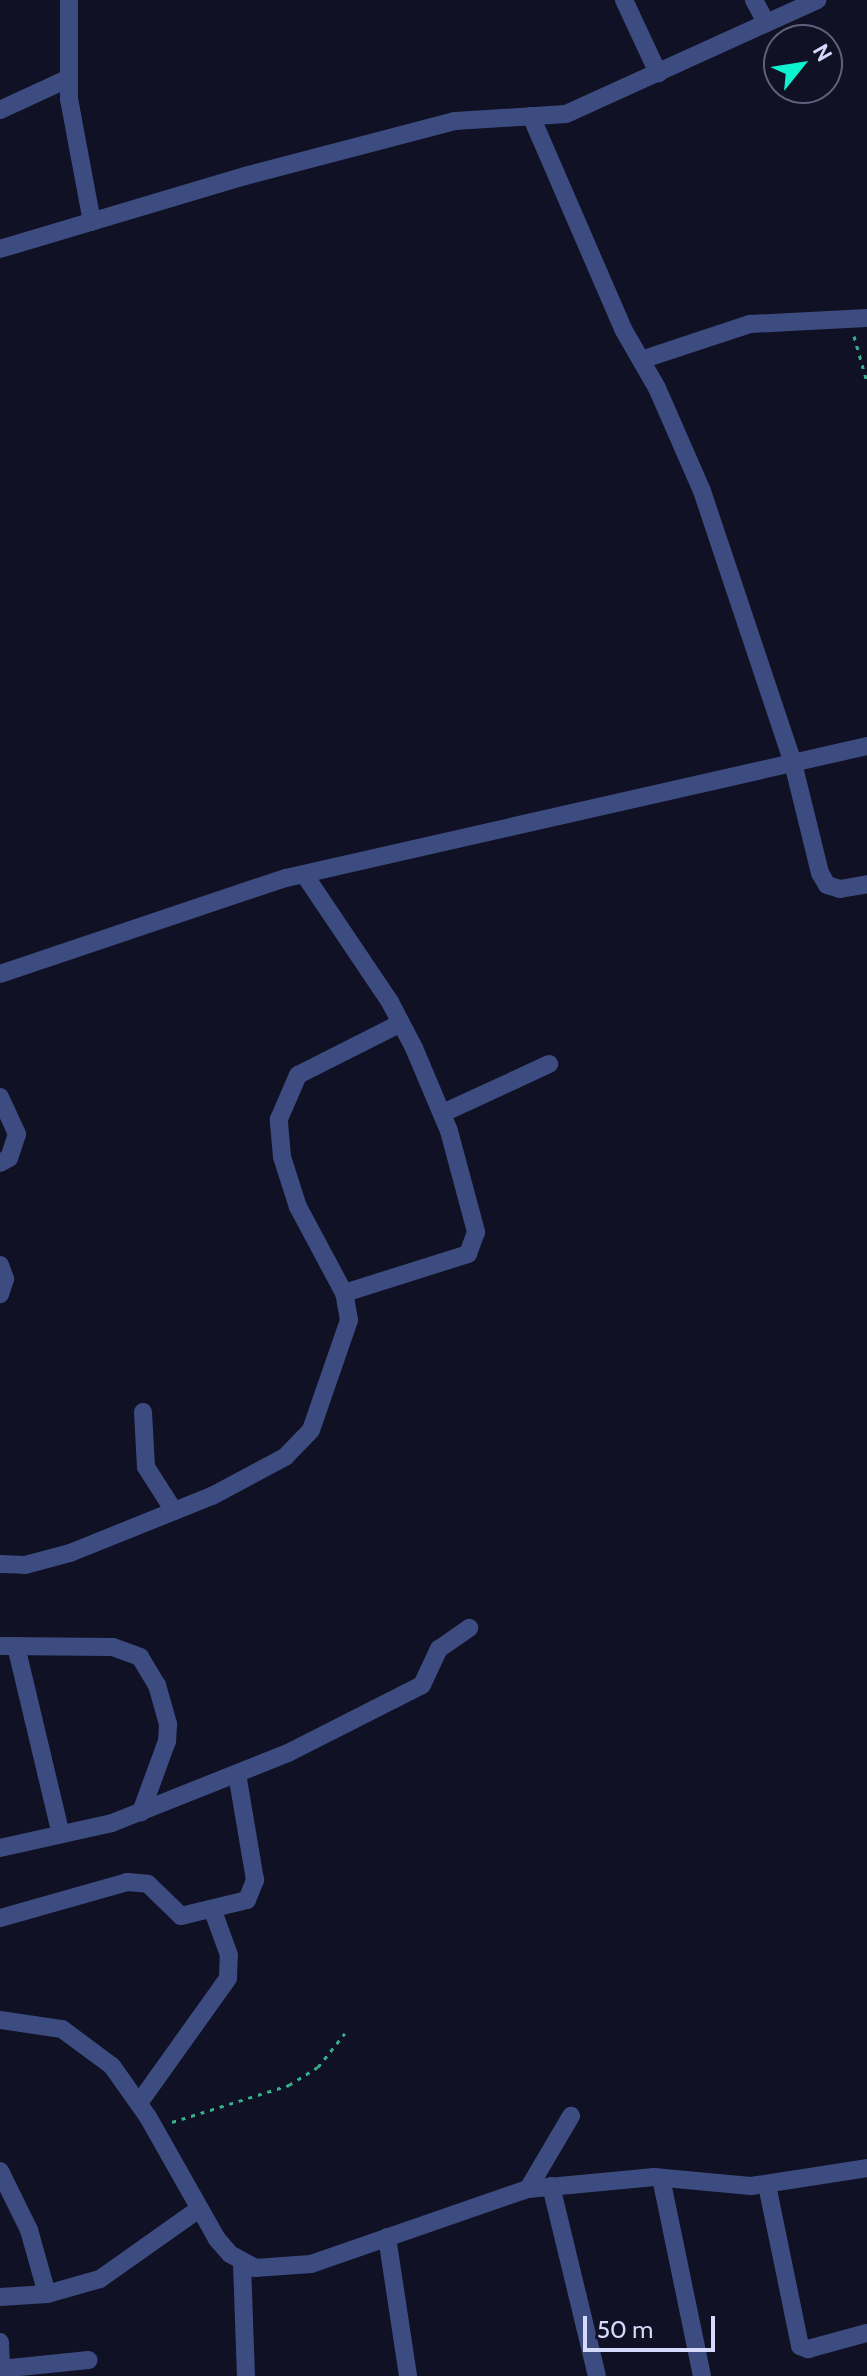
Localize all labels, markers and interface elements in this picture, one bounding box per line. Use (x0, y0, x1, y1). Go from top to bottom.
north arrow (763, 24, 843, 104)
text: N (807, 39, 838, 66)
scale bar (587, 2300, 719, 2350)
text: 50 m (597, 2315, 653, 2344)

